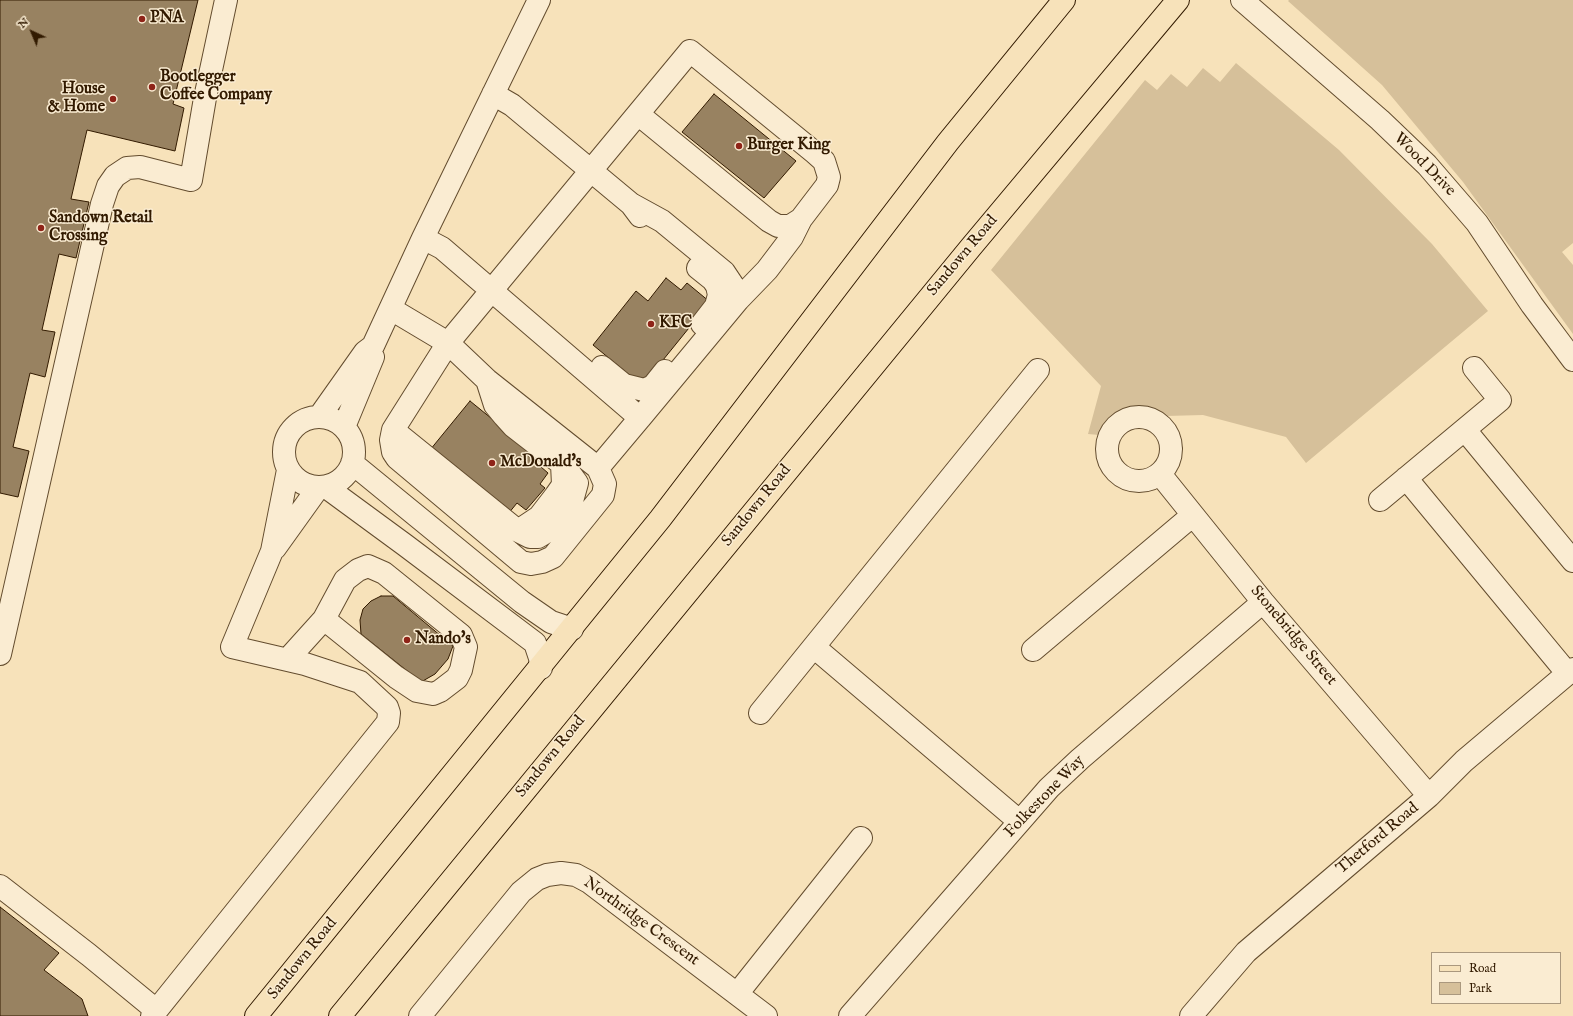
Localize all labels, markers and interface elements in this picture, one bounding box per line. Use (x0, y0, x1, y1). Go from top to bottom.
place label: PNA (150, 9, 184, 29)
north arrow (12, 12, 52, 52)
marker: PNA (137, 14, 147, 24)
text: N (15, 15, 32, 32)
place label: Bootlegger Coffee Company (160, 68, 272, 106)
place label: House & Home (48, 80, 105, 118)
marker: Bootlegger Coffee Company (147, 82, 157, 92)
marker: House & Home (108, 94, 118, 104)
street label: Wood Drive (1389, 129, 1459, 201)
place label: Burger King (747, 136, 830, 156)
marker: Burger King (734, 141, 744, 151)
place label: Sandown Retail Crossing (49, 209, 153, 247)
street label: Sandown Road (924, 212, 1002, 300)
marker: Sandown Retail Crossing (36, 223, 46, 233)
place label: KFC (659, 314, 692, 334)
marker: KFC (646, 319, 656, 329)
place label: McDonald's (500, 453, 581, 473)
marker: McDonald's (487, 458, 497, 468)
street label: Sandown Road (718, 461, 796, 551)
street label: Stonebridge Street (1246, 582, 1340, 690)
place label: Nando's (415, 630, 471, 650)
marker: Nando's (402, 635, 412, 645)
street label: Sandown Road (512, 712, 590, 802)
street label: Folkestone Way (1001, 752, 1089, 842)
street label: Thetford Road (1333, 799, 1423, 879)
street label: Northridge Crescent (579, 874, 703, 970)
street label: Sandown Road (264, 914, 342, 1004)
legend (1431, 952, 1561, 1004)
text: Road (1469, 961, 1496, 976)
text: Park (1469, 981, 1492, 996)

